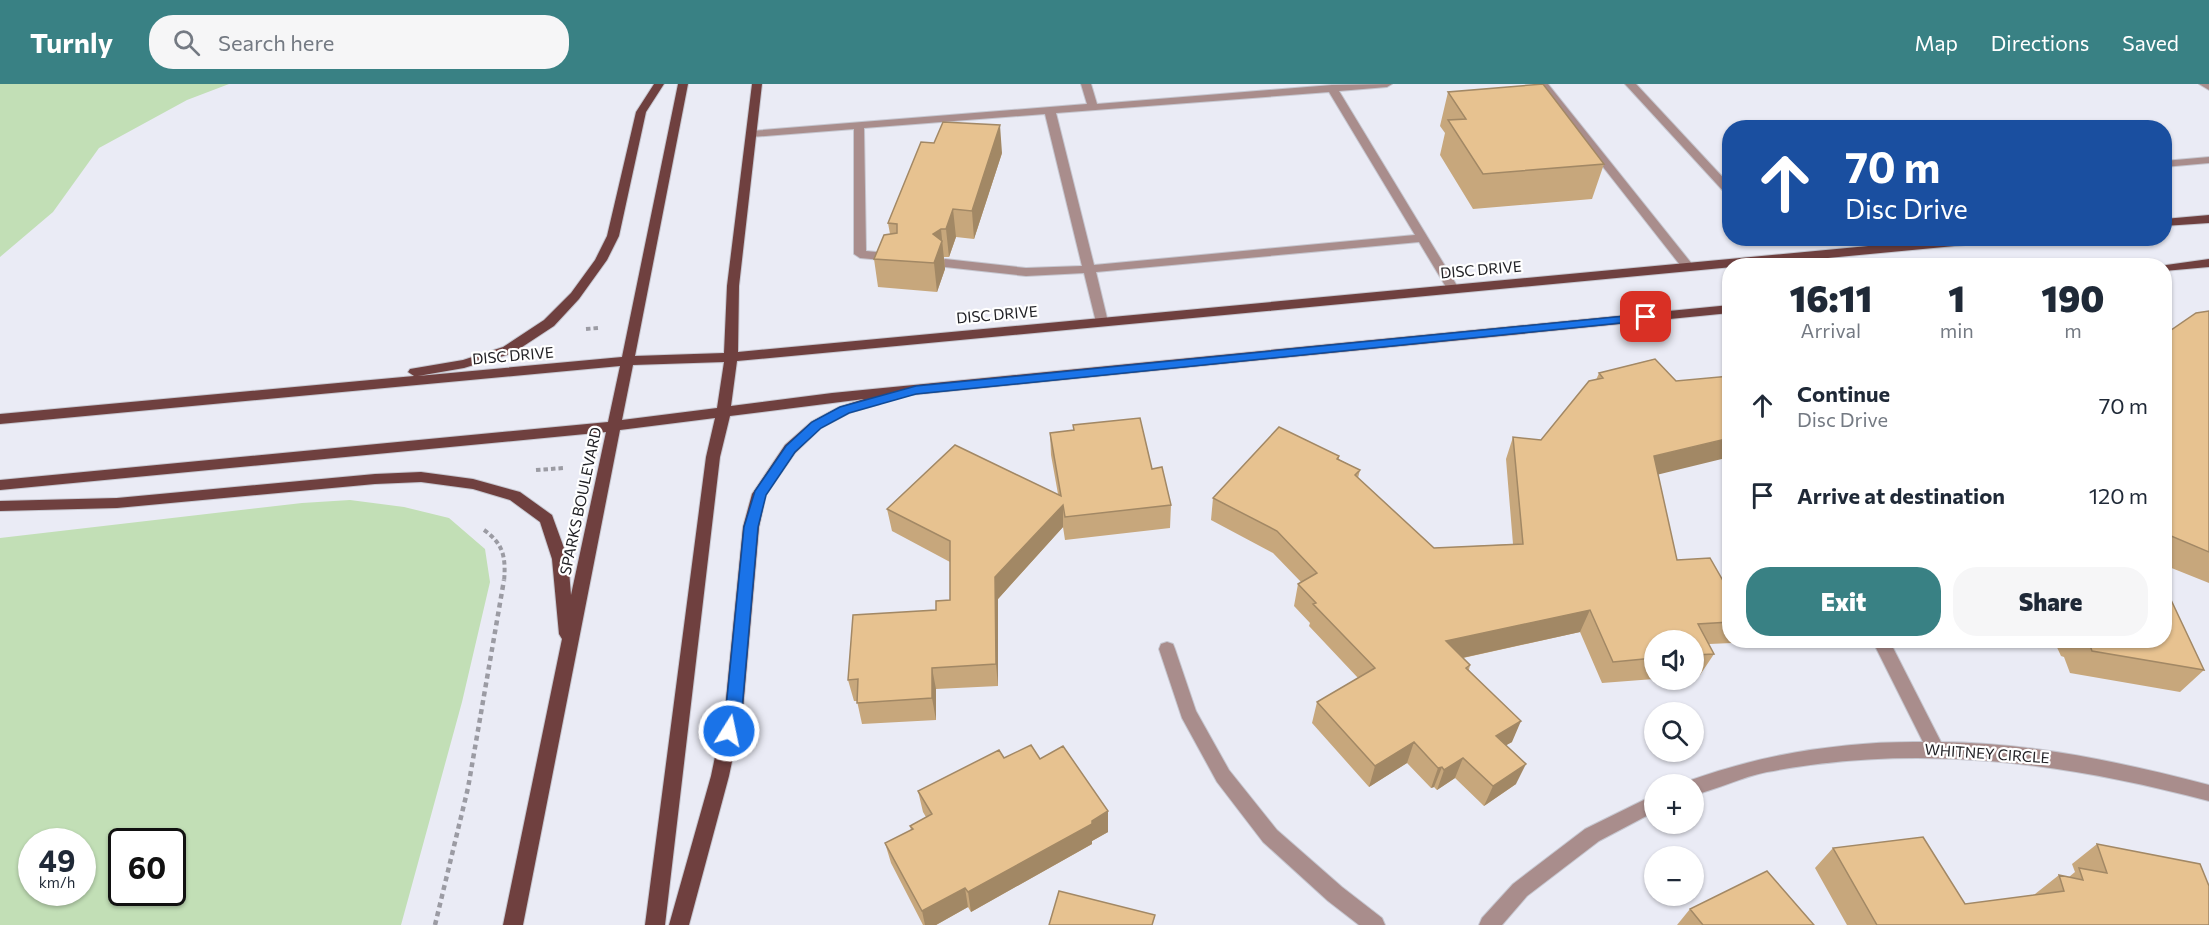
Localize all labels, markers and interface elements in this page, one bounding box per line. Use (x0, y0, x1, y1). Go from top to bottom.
search box (149, 15, 569, 69)
text: Turnly (30, 25, 113, 59)
icon: search (170, 26, 203, 59)
text: Search here (218, 29, 334, 56)
text: Map (1915, 30, 1958, 55)
text: Directions (1991, 30, 2089, 55)
text: Saved (2122, 30, 2179, 55)
text: 70 m (1845, 140, 1940, 192)
icon: ahead (1746, 144, 1824, 222)
text: Disc Drive (1845, 192, 1968, 225)
street label: DISC DRIVE (1439, 256, 1522, 282)
text: 16:11 (1789, 275, 1872, 319)
text: 1 (1948, 275, 1965, 319)
text: 190 (2041, 275, 2105, 319)
pin (1620, 291, 1671, 342)
icon: arrive (1629, 300, 1662, 333)
street label: DISC DRIVE (955, 301, 1038, 327)
text: Arrival (1801, 318, 1861, 342)
text: min (1940, 318, 1974, 342)
text: m (2064, 318, 2082, 342)
street label: DISC DRIVE (471, 342, 554, 368)
text: Continue (1797, 380, 1890, 407)
icon: ahead (1746, 389, 1779, 422)
text: 70 m (2099, 392, 2148, 419)
text: Disc Drive (1797, 407, 1888, 431)
street label: SPARKS BOULEVARD (556, 425, 604, 576)
icon: arrive (1746, 479, 1779, 512)
text: Arrive at destination (1797, 482, 2005, 509)
text: 120 m (2089, 482, 2148, 509)
button: Exit (1746, 567, 1941, 636)
button: Share (1953, 567, 2148, 636)
map controls (1644, 630, 1704, 906)
button: sound (1644, 630, 1704, 690)
position arrow (697, 699, 761, 763)
button: search (1644, 702, 1704, 762)
street label: WHITNEY CIRCLE (1924, 740, 2050, 766)
button: + (1644, 774, 1704, 834)
speed limit sign: 60 (108, 828, 186, 906)
text: 49 (39, 841, 75, 878)
button: − (1644, 846, 1704, 906)
text: km/h (39, 873, 75, 891)

